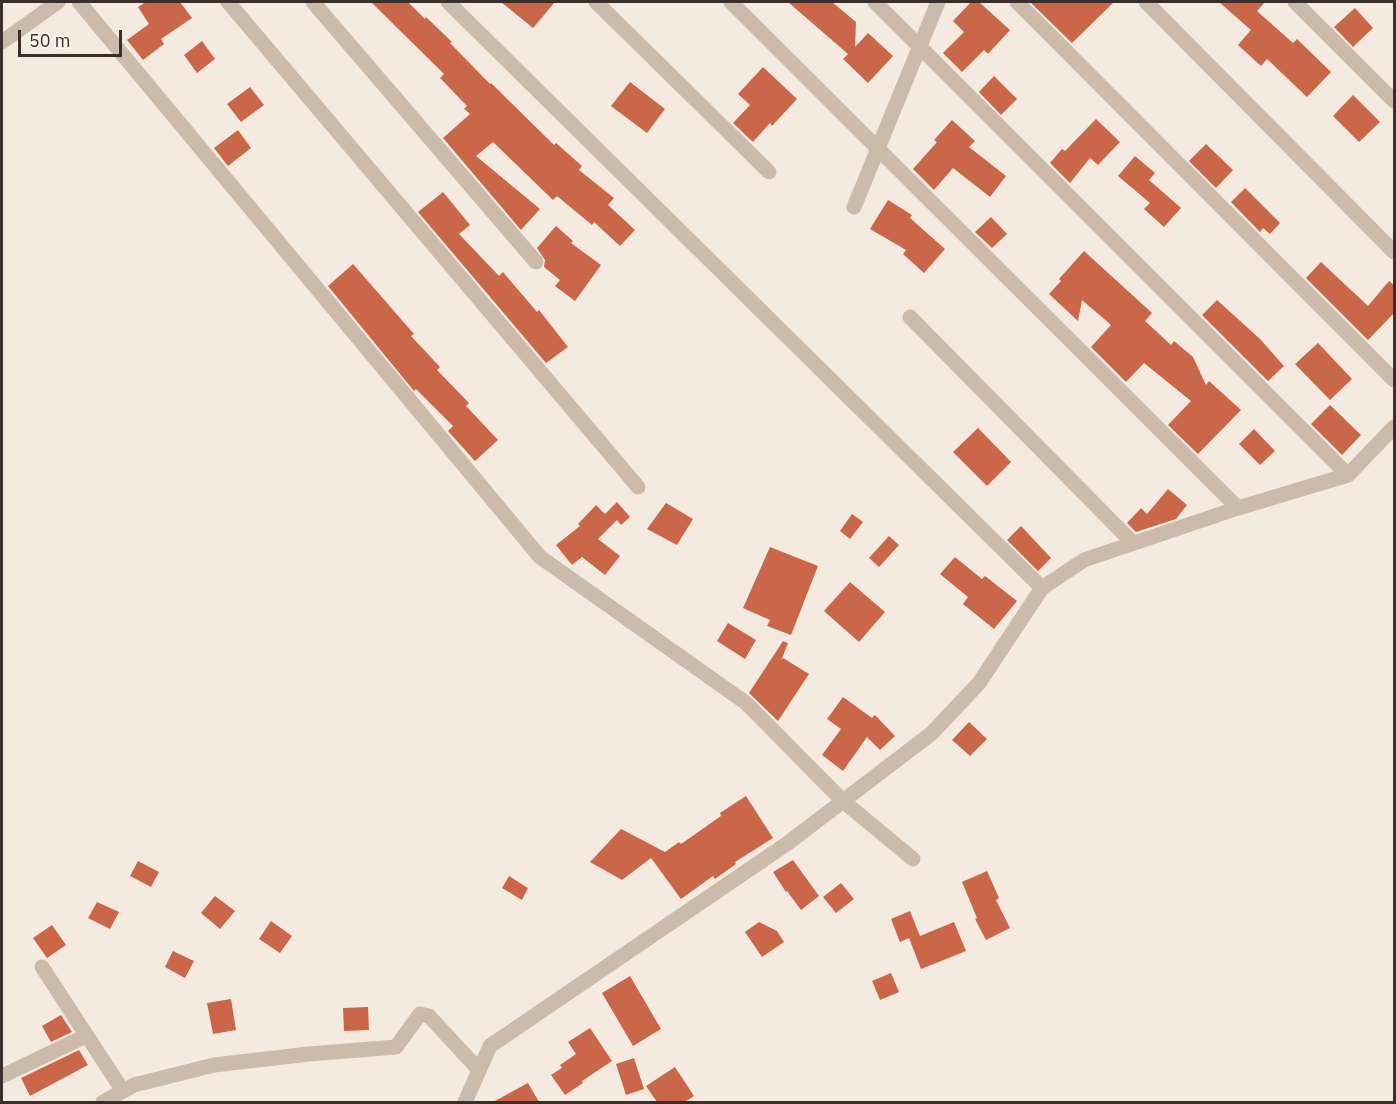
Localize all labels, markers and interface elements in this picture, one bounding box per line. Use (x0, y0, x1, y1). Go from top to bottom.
scale bar (21, 18, 124, 56)
text: 50 m (29, 29, 71, 52)

